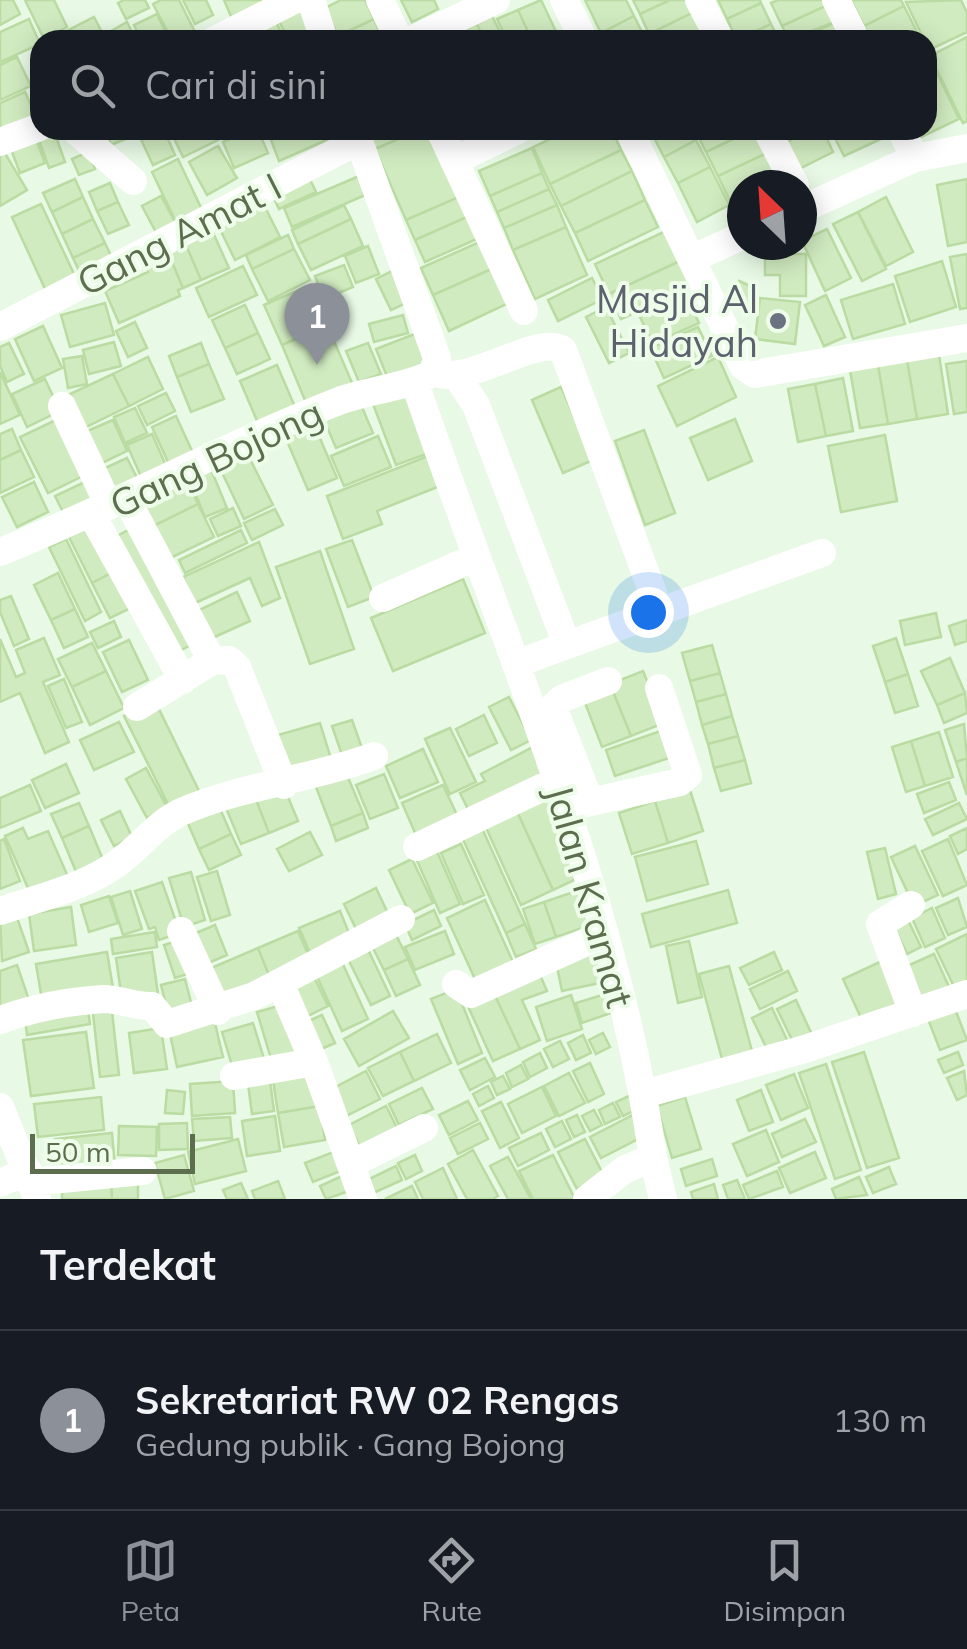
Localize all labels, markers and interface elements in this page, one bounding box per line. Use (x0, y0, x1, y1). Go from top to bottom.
search box (30, 30, 937, 140)
icon: search (65, 58, 120, 113)
text: Cari di sini (145, 61, 327, 109)
street label: Gang Amat I (69, 162, 289, 306)
north arrow (727, 170, 817, 260)
place label: Masjid Al Hidayah (596, 275, 758, 367)
pin: 1 (284, 282, 350, 365)
marker: Masjid Al Hidayah (767, 310, 789, 332)
street label: Gang Bojong (102, 388, 330, 528)
your location (623, 587, 674, 638)
street label: Jalan Kramat (535, 779, 645, 1013)
scale bar (30, 1129, 195, 1174)
text: 50 m (45, 1134, 111, 1169)
text: Terdekat (40, 1238, 216, 1291)
text: Sekretariat RW 02 Rengas (135, 1376, 619, 1424)
text: 1 (63, 1400, 82, 1440)
text: 130 m (833, 1400, 927, 1440)
text: Gedung publik · Gang Bojong (135, 1424, 566, 1464)
tab: Peta (121, 1533, 180, 1628)
tab: Rute (422, 1533, 482, 1628)
tab: Disimpan (724, 1533, 846, 1628)

